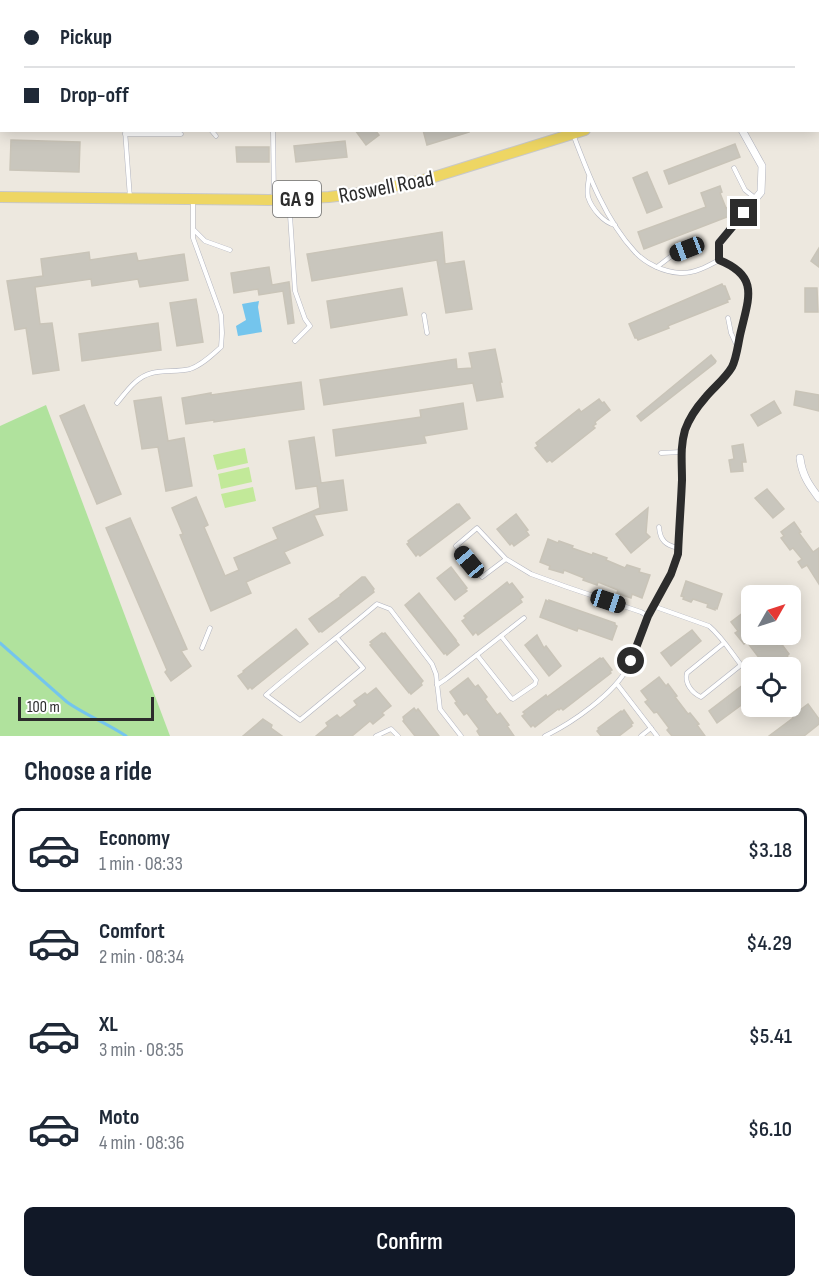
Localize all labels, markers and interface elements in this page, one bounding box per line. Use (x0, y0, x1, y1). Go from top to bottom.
text: Pickup (60, 24, 112, 51)
text: Drop-off (60, 82, 129, 109)
street label: Roswell Road (336, 165, 436, 210)
road number: GA 9 (273, 181, 321, 217)
route end (730, 199, 757, 226)
car (667, 234, 707, 264)
car (451, 542, 487, 582)
north arrow (741, 585, 801, 645)
map controls (741, 585, 801, 717)
car (588, 587, 628, 615)
route start (617, 647, 644, 674)
button: locate (741, 657, 801, 717)
scale bar (18, 694, 154, 722)
text: 100 m (27, 698, 60, 717)
text: Choose a ride (24, 756, 152, 788)
icon: car (27, 823, 81, 877)
text: Economy (99, 825, 170, 852)
text: $3.18 (748, 837, 792, 864)
text: 1 min · 08:33 (99, 852, 183, 876)
icon: car (27, 916, 81, 970)
text: Comfort (99, 918, 165, 945)
text: $4.29 (746, 930, 792, 957)
text: 2 min · 08:34 (99, 945, 184, 969)
icon: car (27, 1009, 81, 1063)
text: XL (99, 1011, 118, 1038)
text: $5.41 (749, 1023, 792, 1050)
text: 3 min · 08:35 (99, 1038, 184, 1062)
icon: car (27, 1102, 81, 1156)
text: Moto (99, 1104, 139, 1131)
text: $6.10 (748, 1116, 792, 1143)
text: 4 min · 08:36 (99, 1131, 185, 1155)
button: Confirm (24, 1207, 795, 1276)

